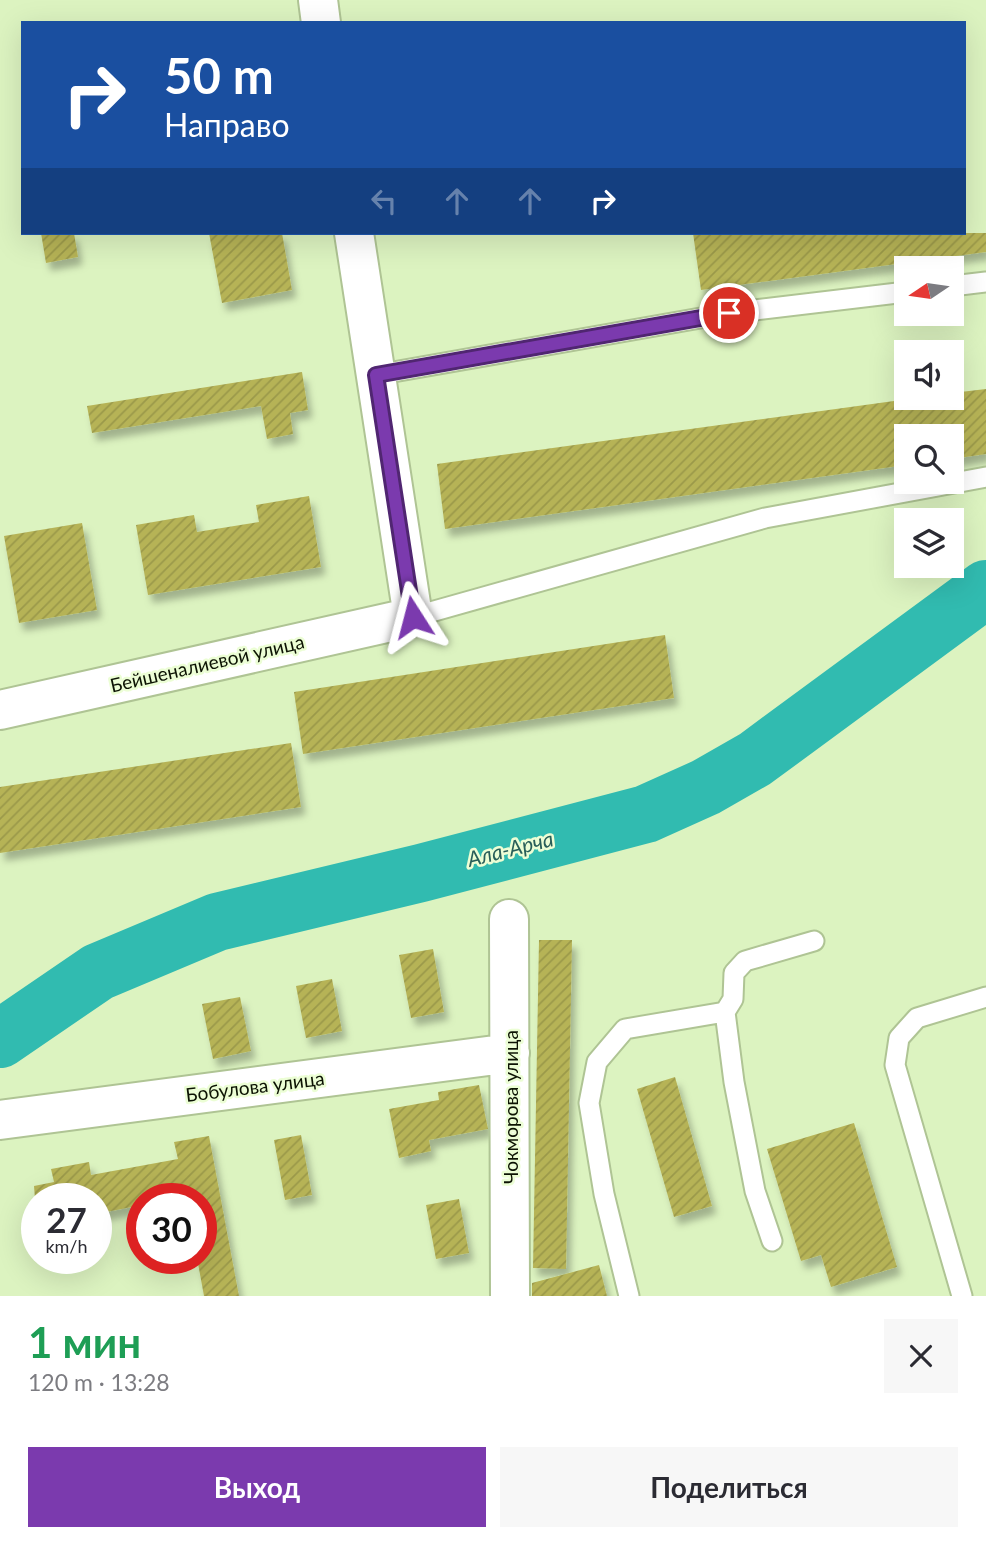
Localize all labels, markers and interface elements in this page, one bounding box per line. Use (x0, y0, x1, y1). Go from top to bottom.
text: 50 m (164, 46, 274, 104)
icon: right (49, 49, 140, 140)
text: Направо (164, 105, 290, 144)
icon: left (365, 182, 403, 220)
icon: ahead (438, 182, 476, 220)
icon: ahead (511, 182, 549, 220)
icon: right (584, 182, 622, 220)
north arrow (894, 256, 964, 326)
map controls (894, 256, 964, 578)
pin (699, 283, 759, 343)
icon: arrive (710, 294, 748, 332)
button: sound (894, 340, 964, 410)
button: search (894, 424, 964, 494)
button: layers (894, 508, 964, 578)
position arrow (376, 580, 450, 654)
street label: Бейшеналиевой улица (108, 629, 306, 697)
water label: Ала-Арча (463, 825, 556, 871)
street label: Чокморова улица (499, 1030, 522, 1184)
street label: Бобулова улица (184, 1066, 326, 1106)
speed limit sign: 30 (126, 1183, 217, 1274)
text: 27 (46, 1198, 87, 1240)
text: km/h (45, 1235, 88, 1257)
text: 1 мин (28, 1317, 141, 1367)
button: close (884, 1319, 958, 1393)
text: 120 m · 13:28 (28, 1368, 170, 1396)
button: Выход (28, 1447, 486, 1527)
button: Поделиться (500, 1447, 958, 1527)

